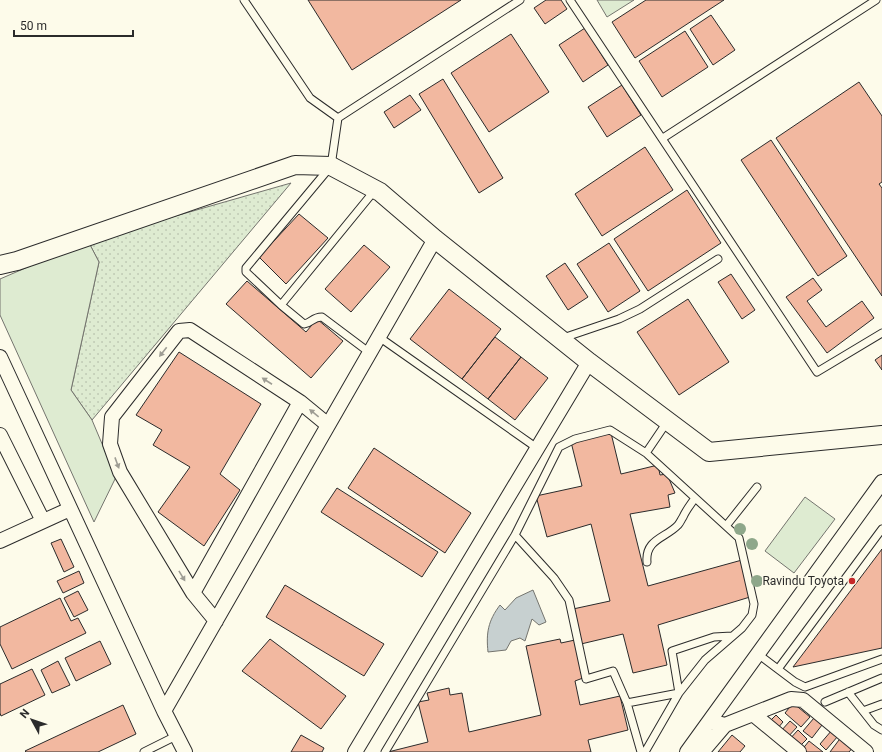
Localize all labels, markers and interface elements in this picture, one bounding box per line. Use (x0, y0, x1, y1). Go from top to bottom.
scale bar (14, 12, 133, 38)
text: 50 m (20, 19, 47, 33)
one-way arrow (159, 347, 167, 358)
one-way arrow (262, 377, 273, 384)
one-way arrow (309, 409, 320, 418)
one-way arrow (115, 458, 121, 470)
one-way arrow (179, 570, 186, 582)
place label: Ravindu Toyota (762, 574, 844, 588)
marker: Ravindu Toyota (847, 576, 857, 586)
north arrow (12, 700, 52, 740)
text: N (17, 707, 32, 721)

